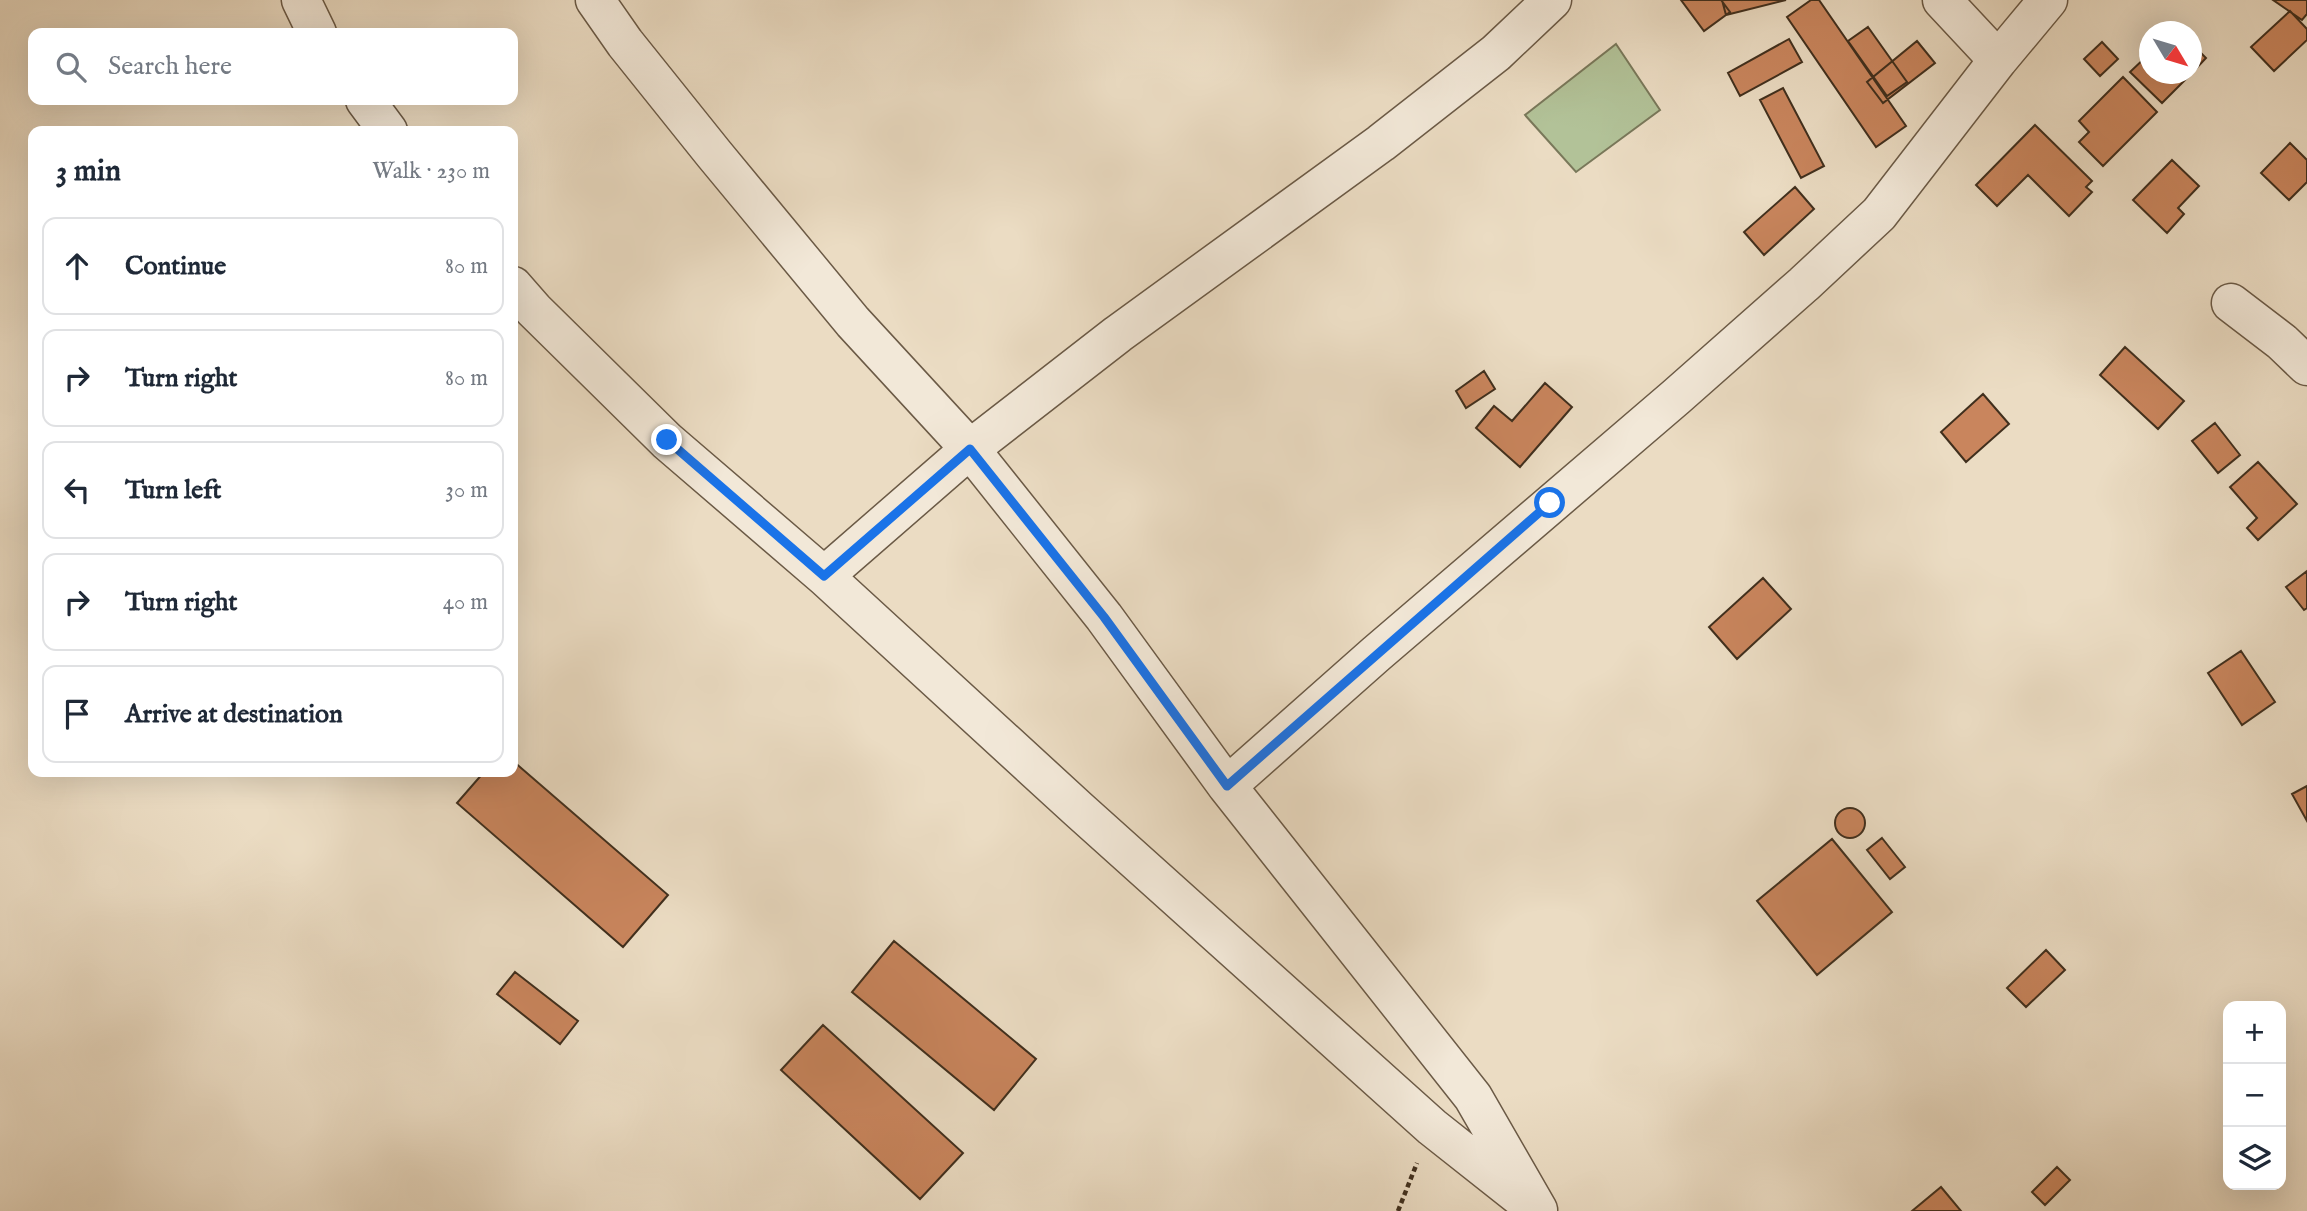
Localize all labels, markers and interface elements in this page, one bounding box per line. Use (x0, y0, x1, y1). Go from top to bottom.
north arrow (2139, 21, 2202, 84)
search box (28, 28, 518, 105)
icon: search (52, 48, 90, 86)
text: Search here (108, 50, 232, 83)
text: 3 min (56, 153, 121, 191)
text: Walk · 230 m (372, 157, 490, 186)
icon: ahead (58, 247, 96, 285)
text: Continue (125, 250, 226, 283)
text: 80 m (445, 252, 488, 281)
icon: right (58, 359, 96, 397)
text: Turn right (125, 362, 238, 395)
text: 80 m (445, 364, 488, 393)
route end (651, 424, 682, 455)
icon: left (58, 471, 96, 509)
text: Turn left (125, 474, 222, 507)
text: 30 m (445, 476, 488, 505)
route start (1534, 487, 1565, 518)
icon: right (58, 583, 96, 621)
text: Turn right (125, 586, 238, 619)
text: 40 m (443, 588, 488, 617)
icon: arrive (58, 695, 96, 733)
text: Arrive at destination (125, 698, 343, 731)
map controls (2223, 1001, 2286, 1190)
button: + (2223, 1001, 2286, 1064)
button: − (2223, 1064, 2286, 1127)
button: layers (2223, 1127, 2286, 1190)

